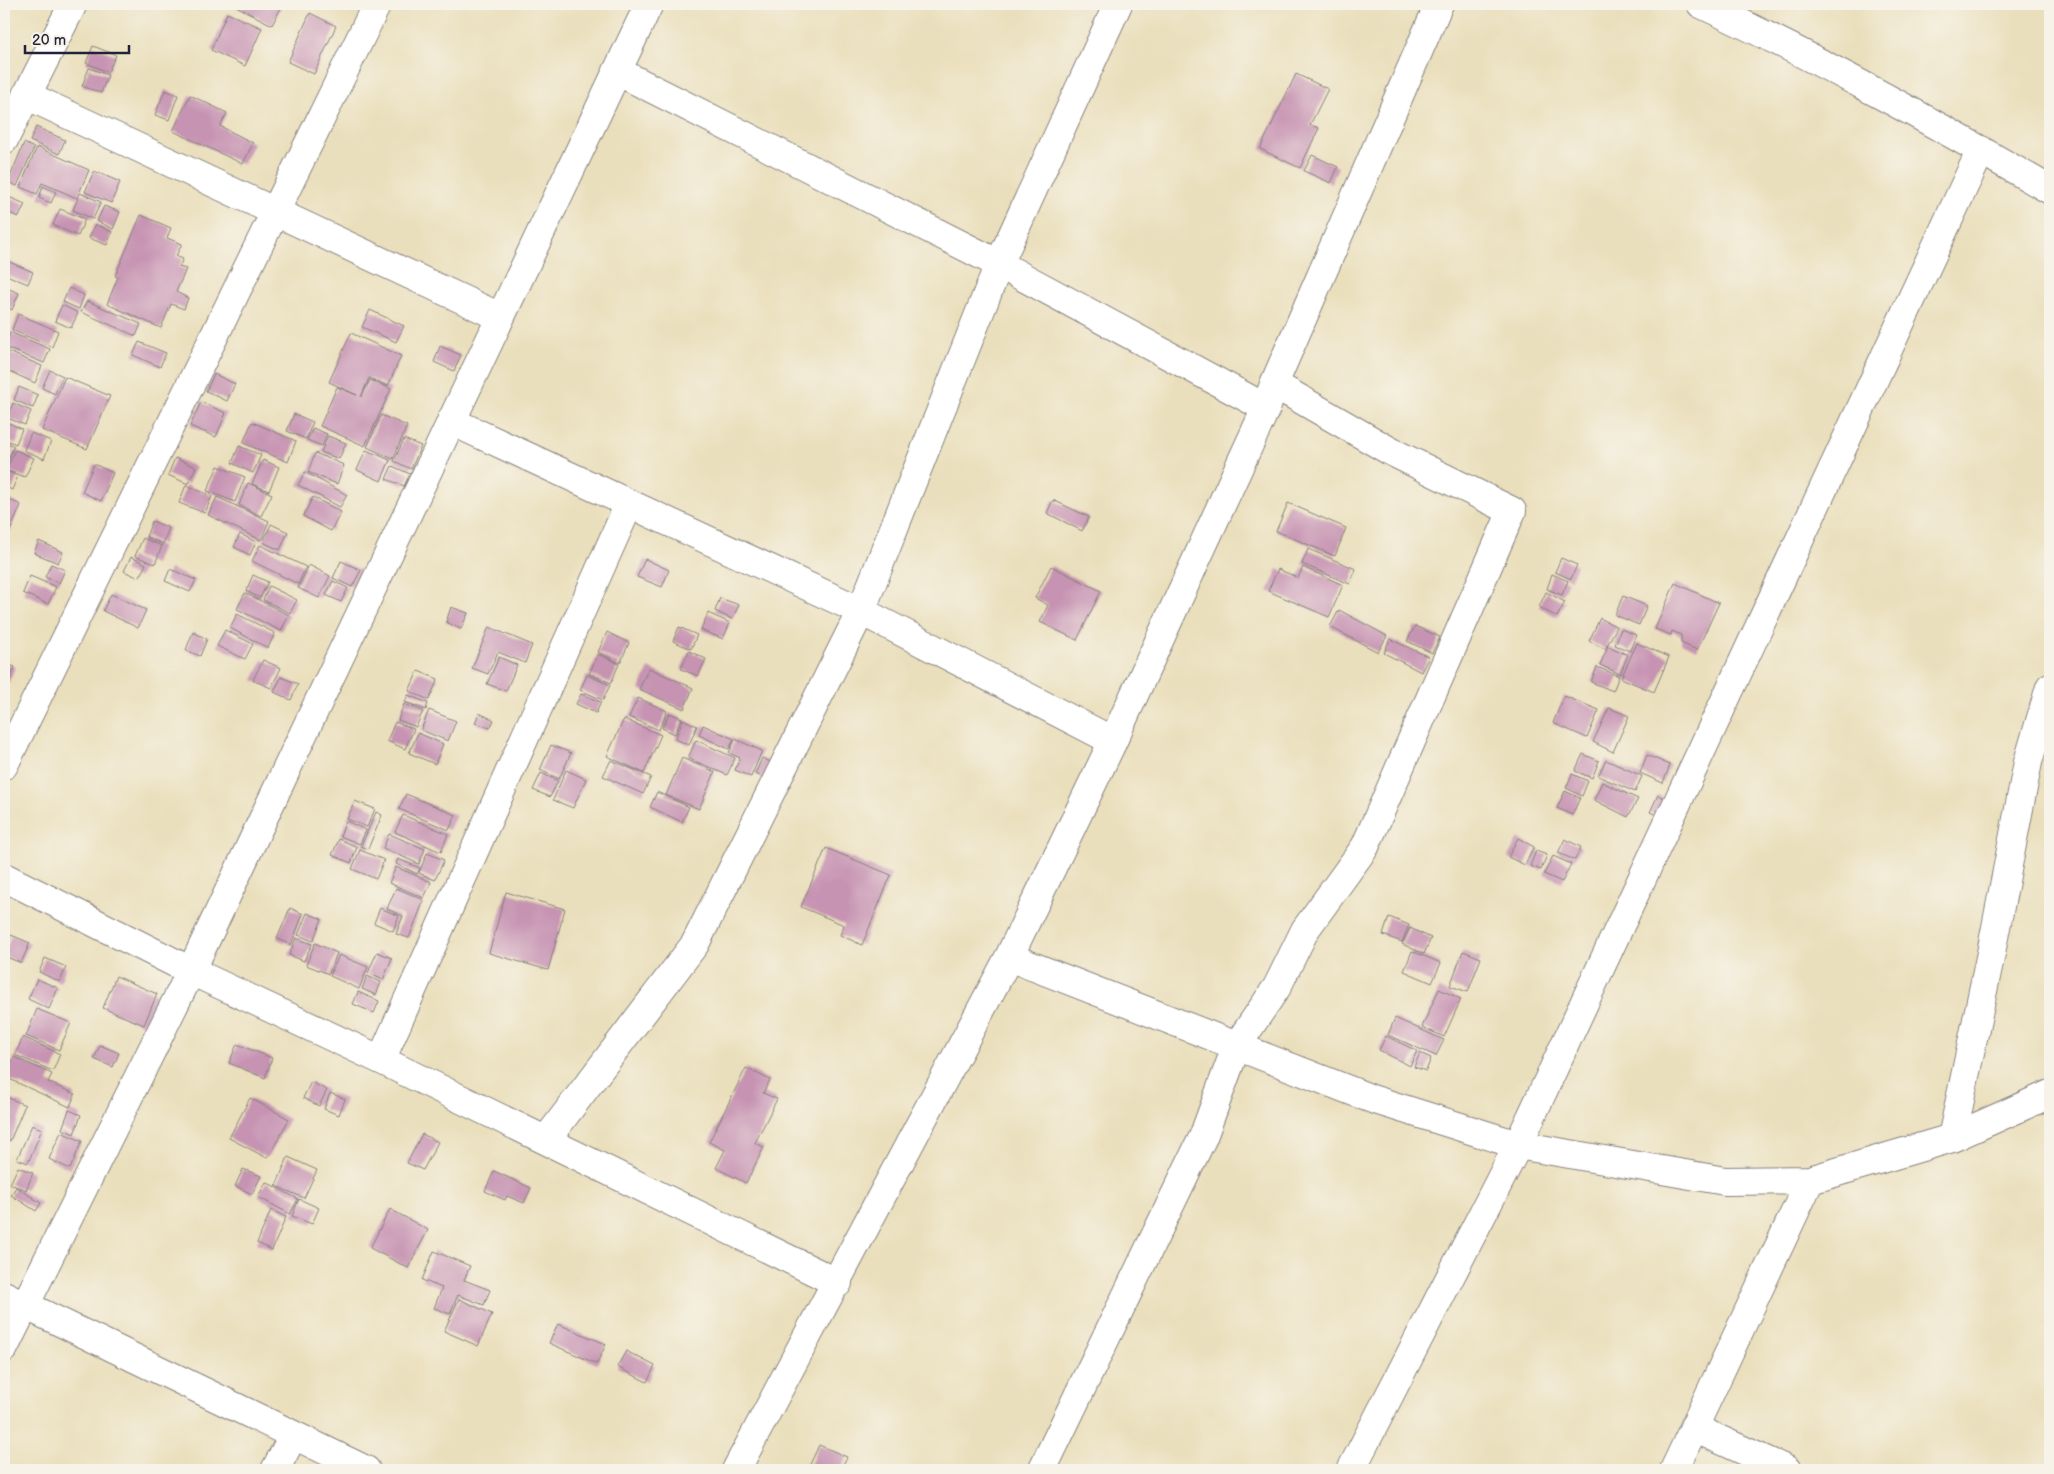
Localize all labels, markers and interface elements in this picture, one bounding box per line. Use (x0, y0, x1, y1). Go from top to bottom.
scale bar (25, 22, 129, 54)
text: 20 m (32, 31, 66, 50)

